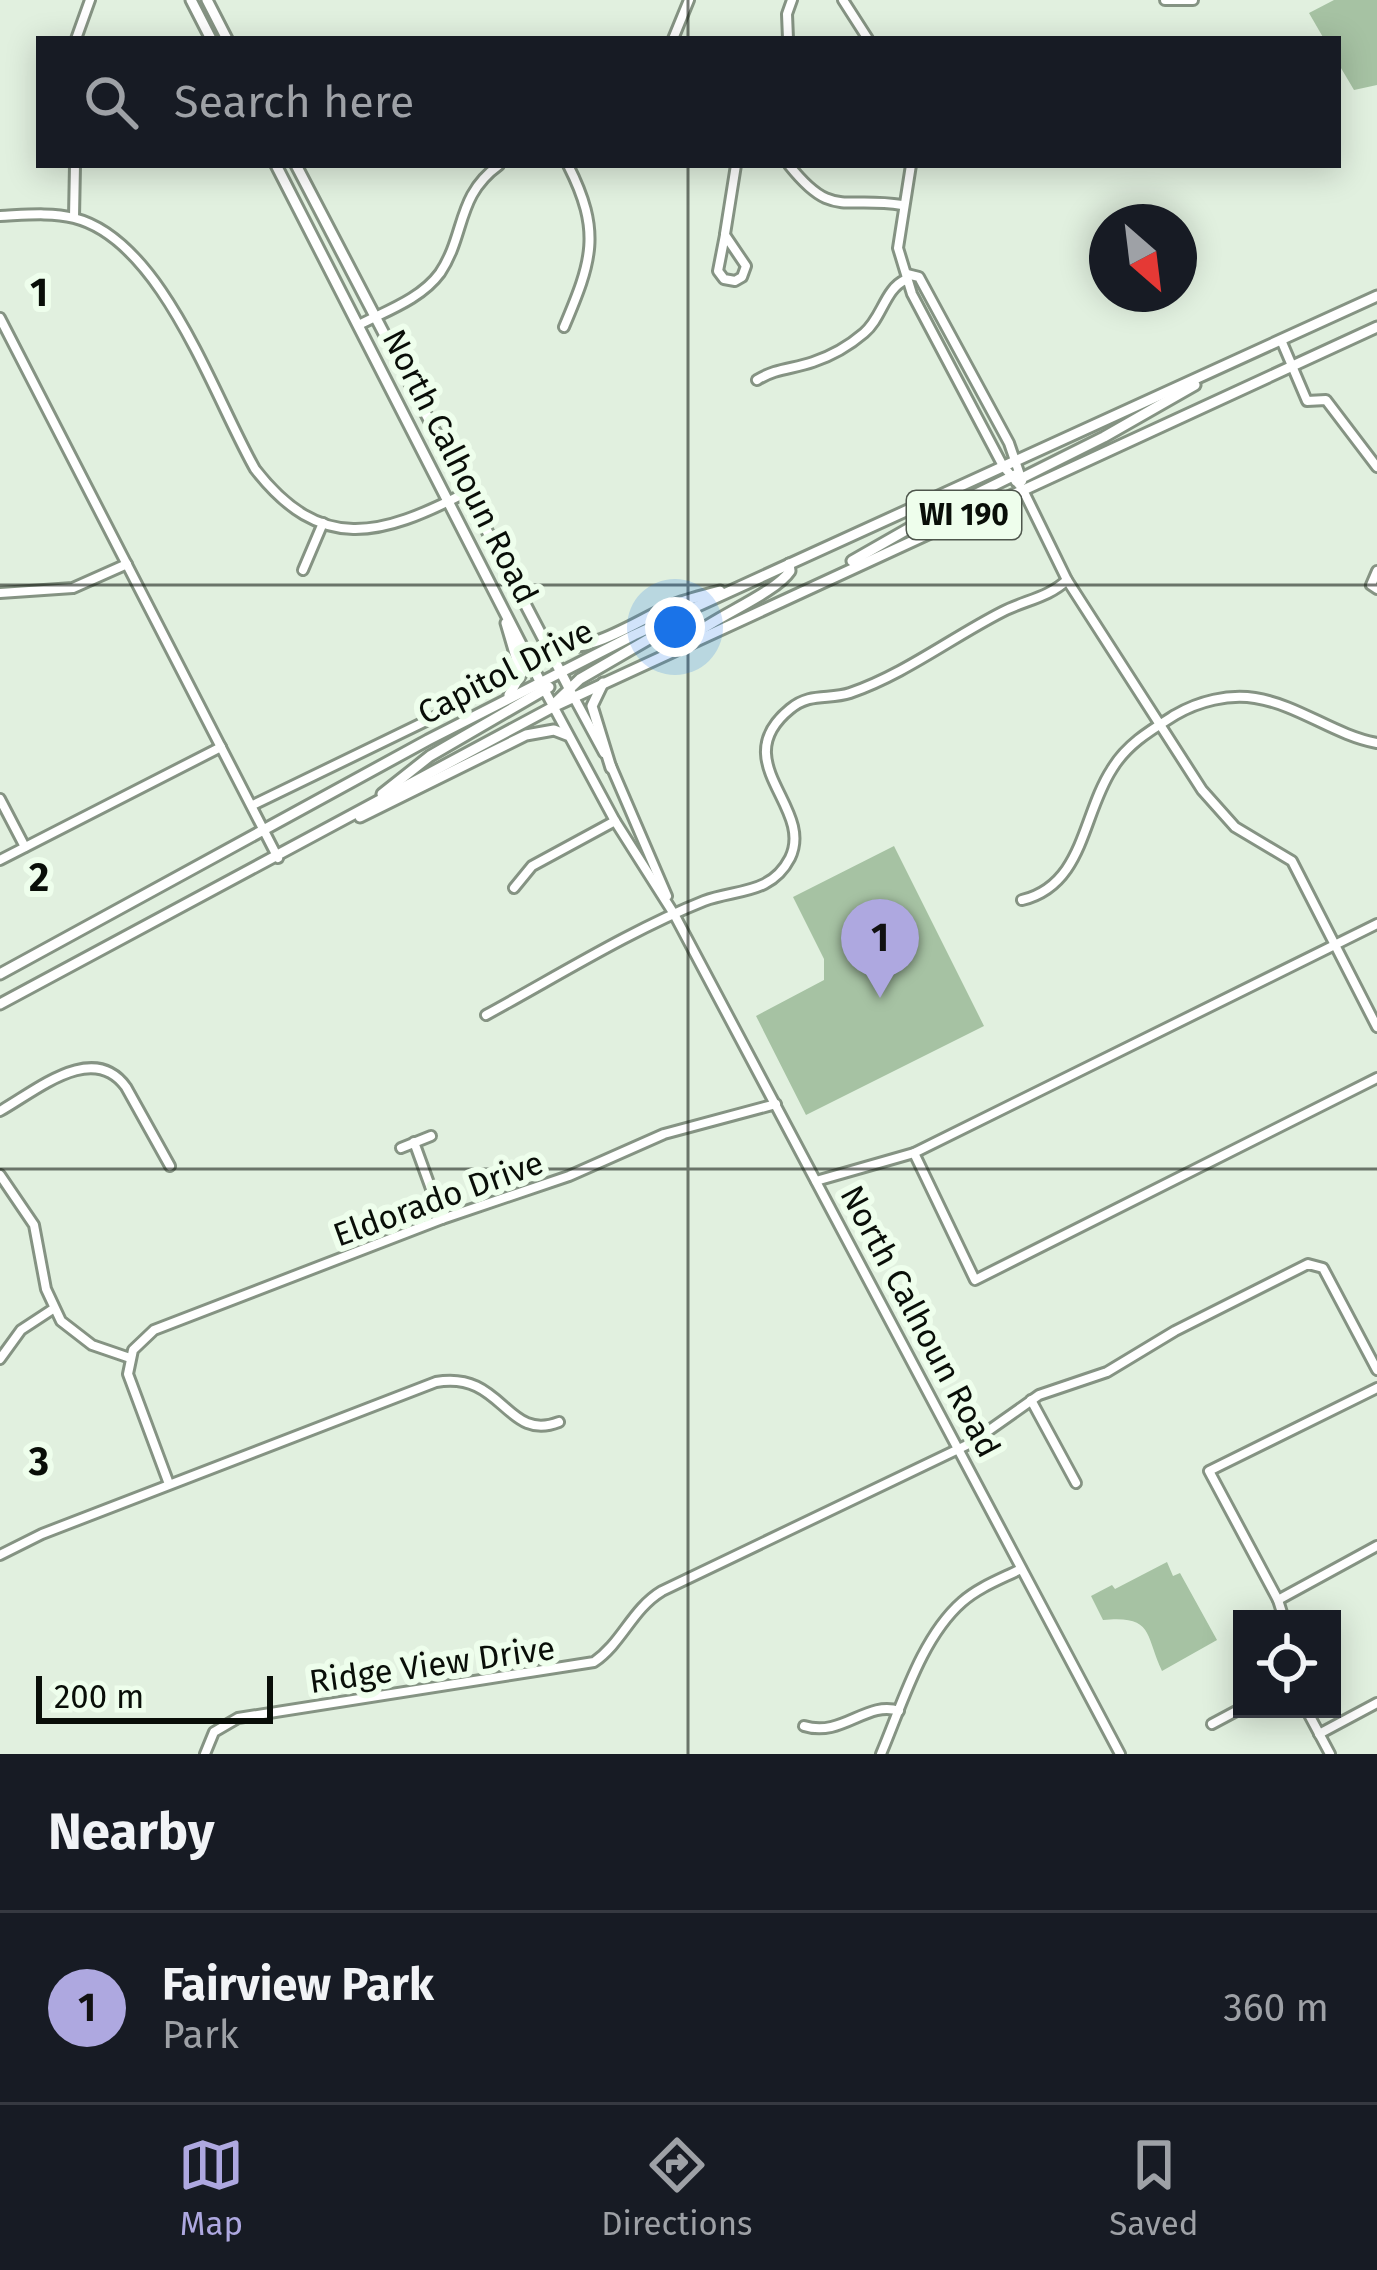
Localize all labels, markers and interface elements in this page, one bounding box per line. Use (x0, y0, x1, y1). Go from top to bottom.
search box (36, 36, 1341, 168)
icon: search (78, 69, 144, 135)
text: Search here (174, 75, 414, 129)
north arrow (1089, 204, 1197, 312)
text: 1 (30, 270, 48, 316)
street label: North Calhoun Road (374, 323, 546, 610)
road number: WI 190 (907, 491, 1021, 539)
your location (645, 597, 705, 657)
street label: Capitol Drive (411, 611, 600, 733)
text: 2 (29, 855, 49, 901)
pin: 1 (841, 899, 919, 998)
street label: Eldorado Drive (328, 1142, 549, 1255)
street label: North Calhoun Road (832, 1179, 1009, 1464)
text: 3 (28, 1439, 49, 1485)
map controls (1233, 1610, 1341, 1718)
button: locate (1233, 1610, 1341, 1718)
street label: Ridge View Drive (307, 1628, 558, 1702)
scale bar (36, 1670, 273, 1723)
text: 200 m (54, 1677, 144, 1717)
text: Nearby (48, 1801, 214, 1863)
text: Fairview Park (162, 1958, 434, 2012)
text: 1 (78, 1985, 96, 2031)
text: 360 m (1223, 1985, 1329, 2031)
text: Park (162, 2012, 239, 2058)
tab: Map (178, 2132, 244, 2244)
tab: Directions (601, 2132, 753, 2244)
tab: Saved (1109, 2132, 1199, 2244)

